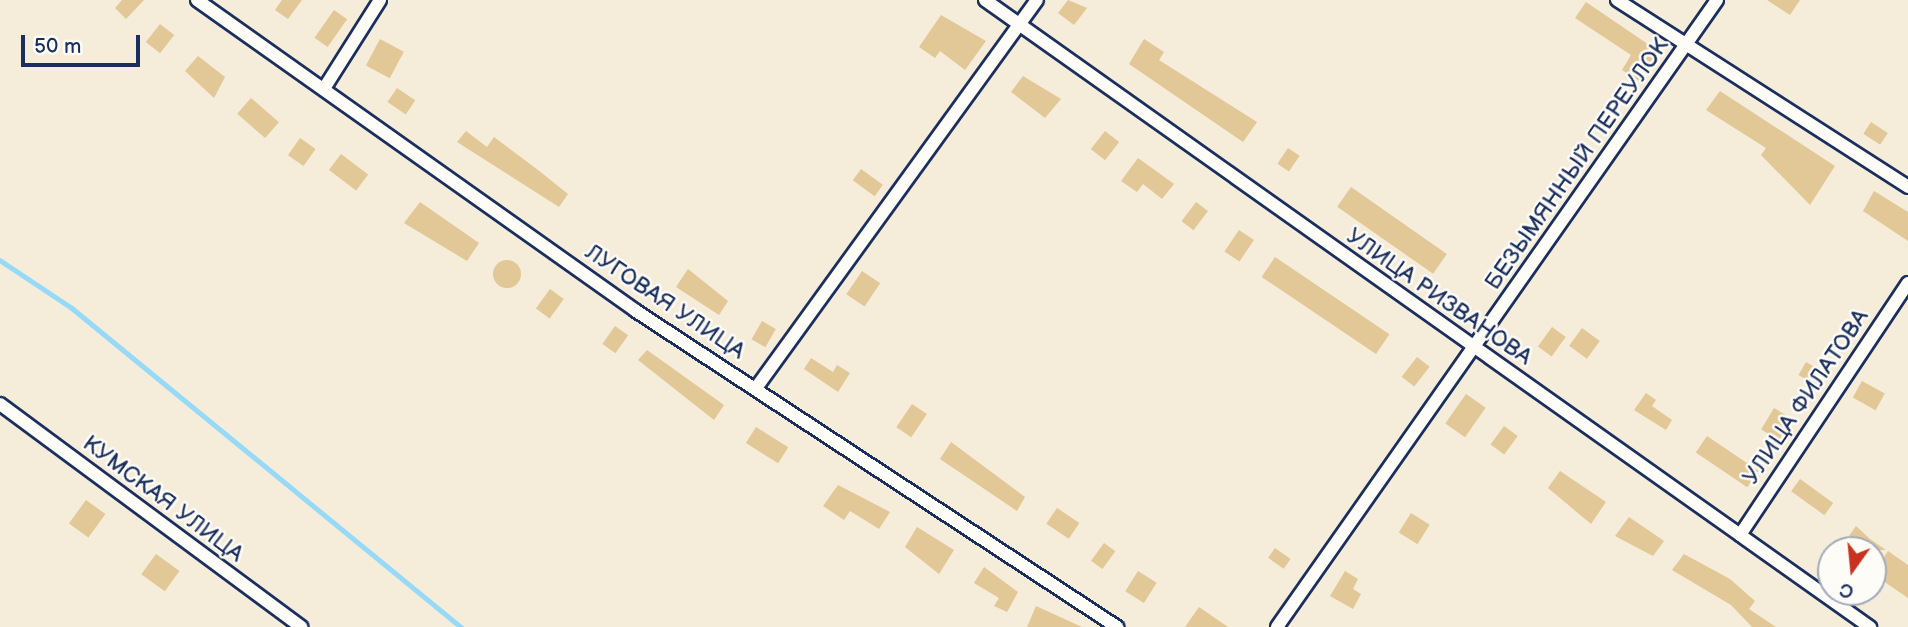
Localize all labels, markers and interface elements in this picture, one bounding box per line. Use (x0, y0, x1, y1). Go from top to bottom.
scale bar (24, 21, 144, 65)
street label: БЕЗЫМЯННЫЙ ПЕРЕУЛОК (1479, 33, 1675, 295)
text: 50 m (34, 34, 81, 59)
street label: УЛИЦА РИЗВАНОВА (1341, 223, 1537, 371)
street label: ЛУГОВАЯ УЛИЦА (580, 238, 750, 366)
street label: УЛИЦА ФИЛАТОВА (1737, 304, 1875, 490)
street label: КУМСКАЯ УЛИЦА (77, 430, 249, 568)
north arrow (1817, 536, 1887, 606)
text: С (1838, 577, 1856, 603)

